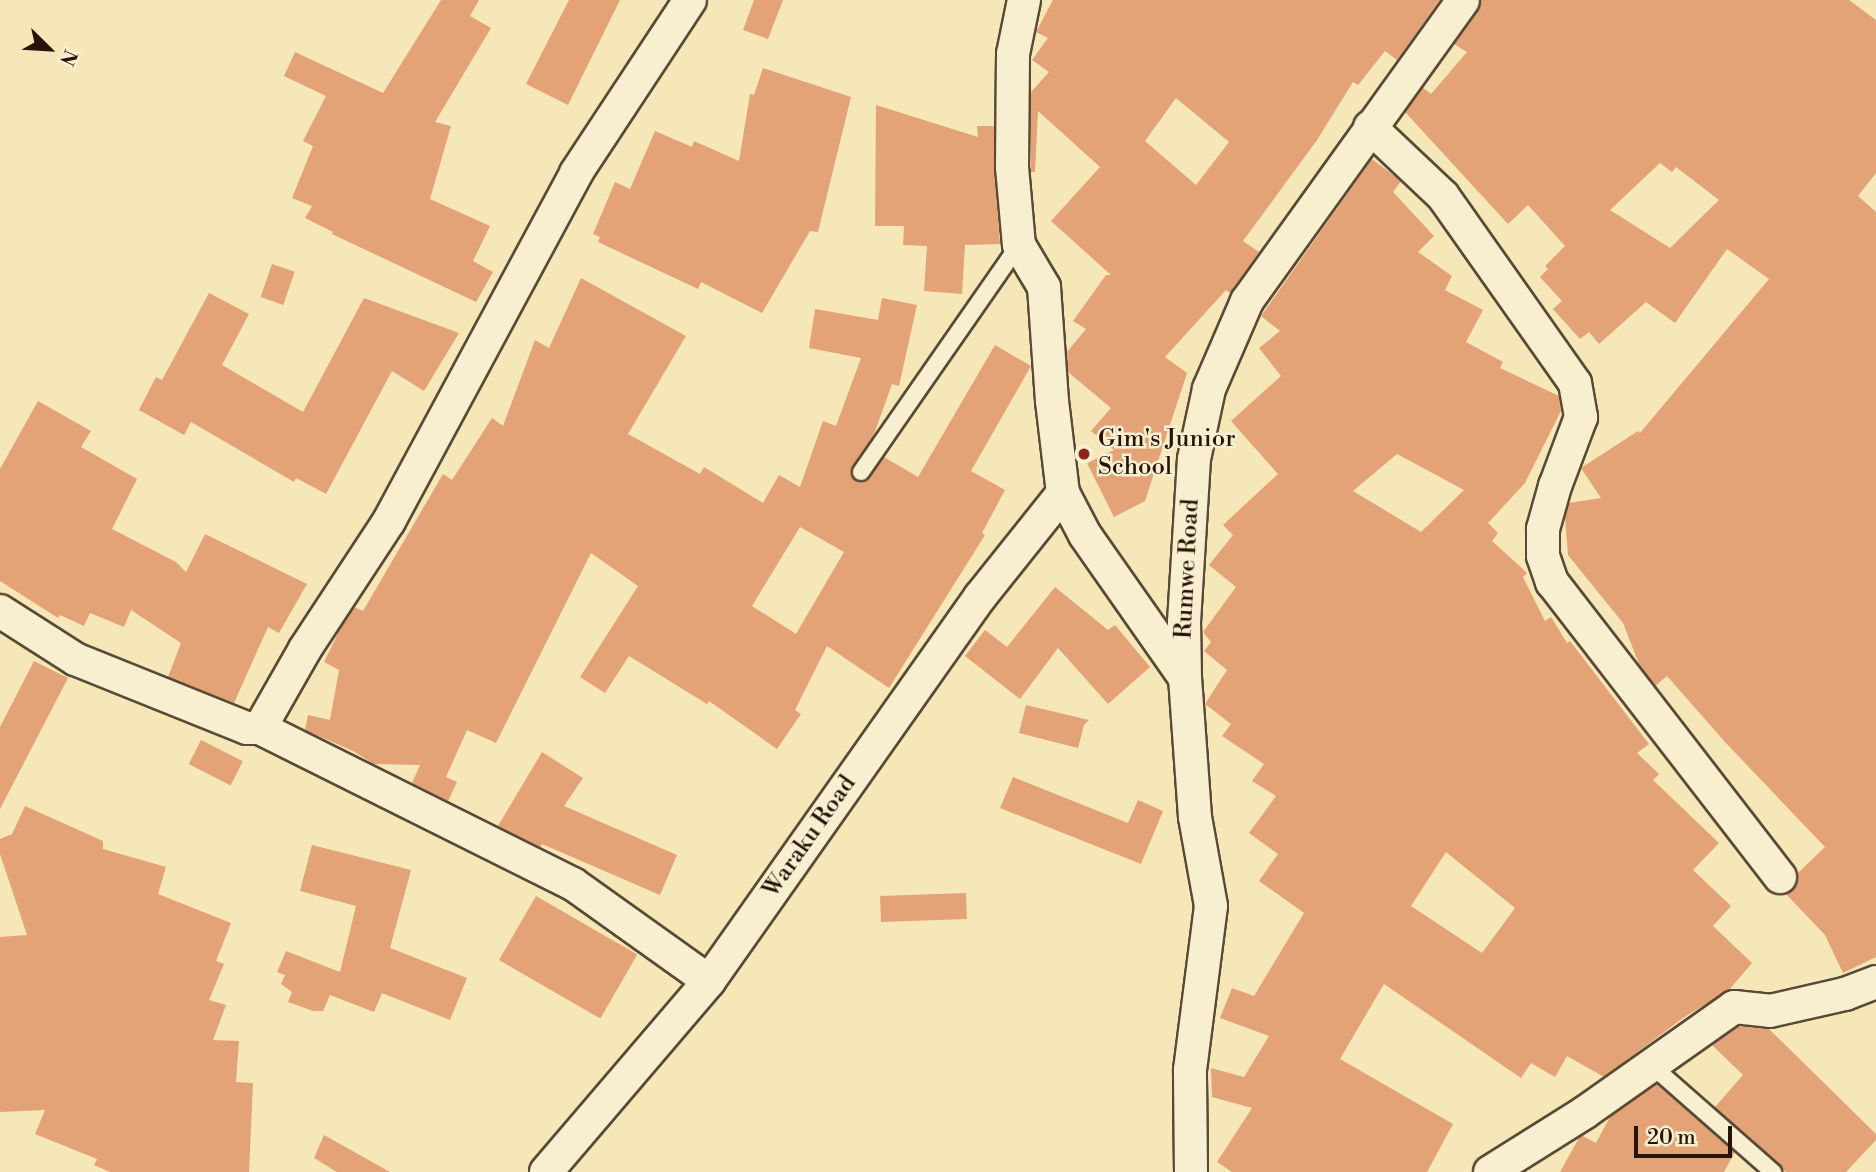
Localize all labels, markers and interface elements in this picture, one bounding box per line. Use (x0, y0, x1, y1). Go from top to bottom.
north arrow (14, 14, 84, 84)
text: N (54, 46, 82, 69)
place label: Gim's Junior School (1098, 426, 1235, 482)
marker: Gim's Junior School (1076, 446, 1092, 462)
street label: Rumwe Road (1170, 498, 1206, 640)
street label: Waraku Road (757, 770, 863, 904)
scale bar (1638, 1112, 1736, 1156)
text: 20 m (1647, 1125, 1696, 1151)

